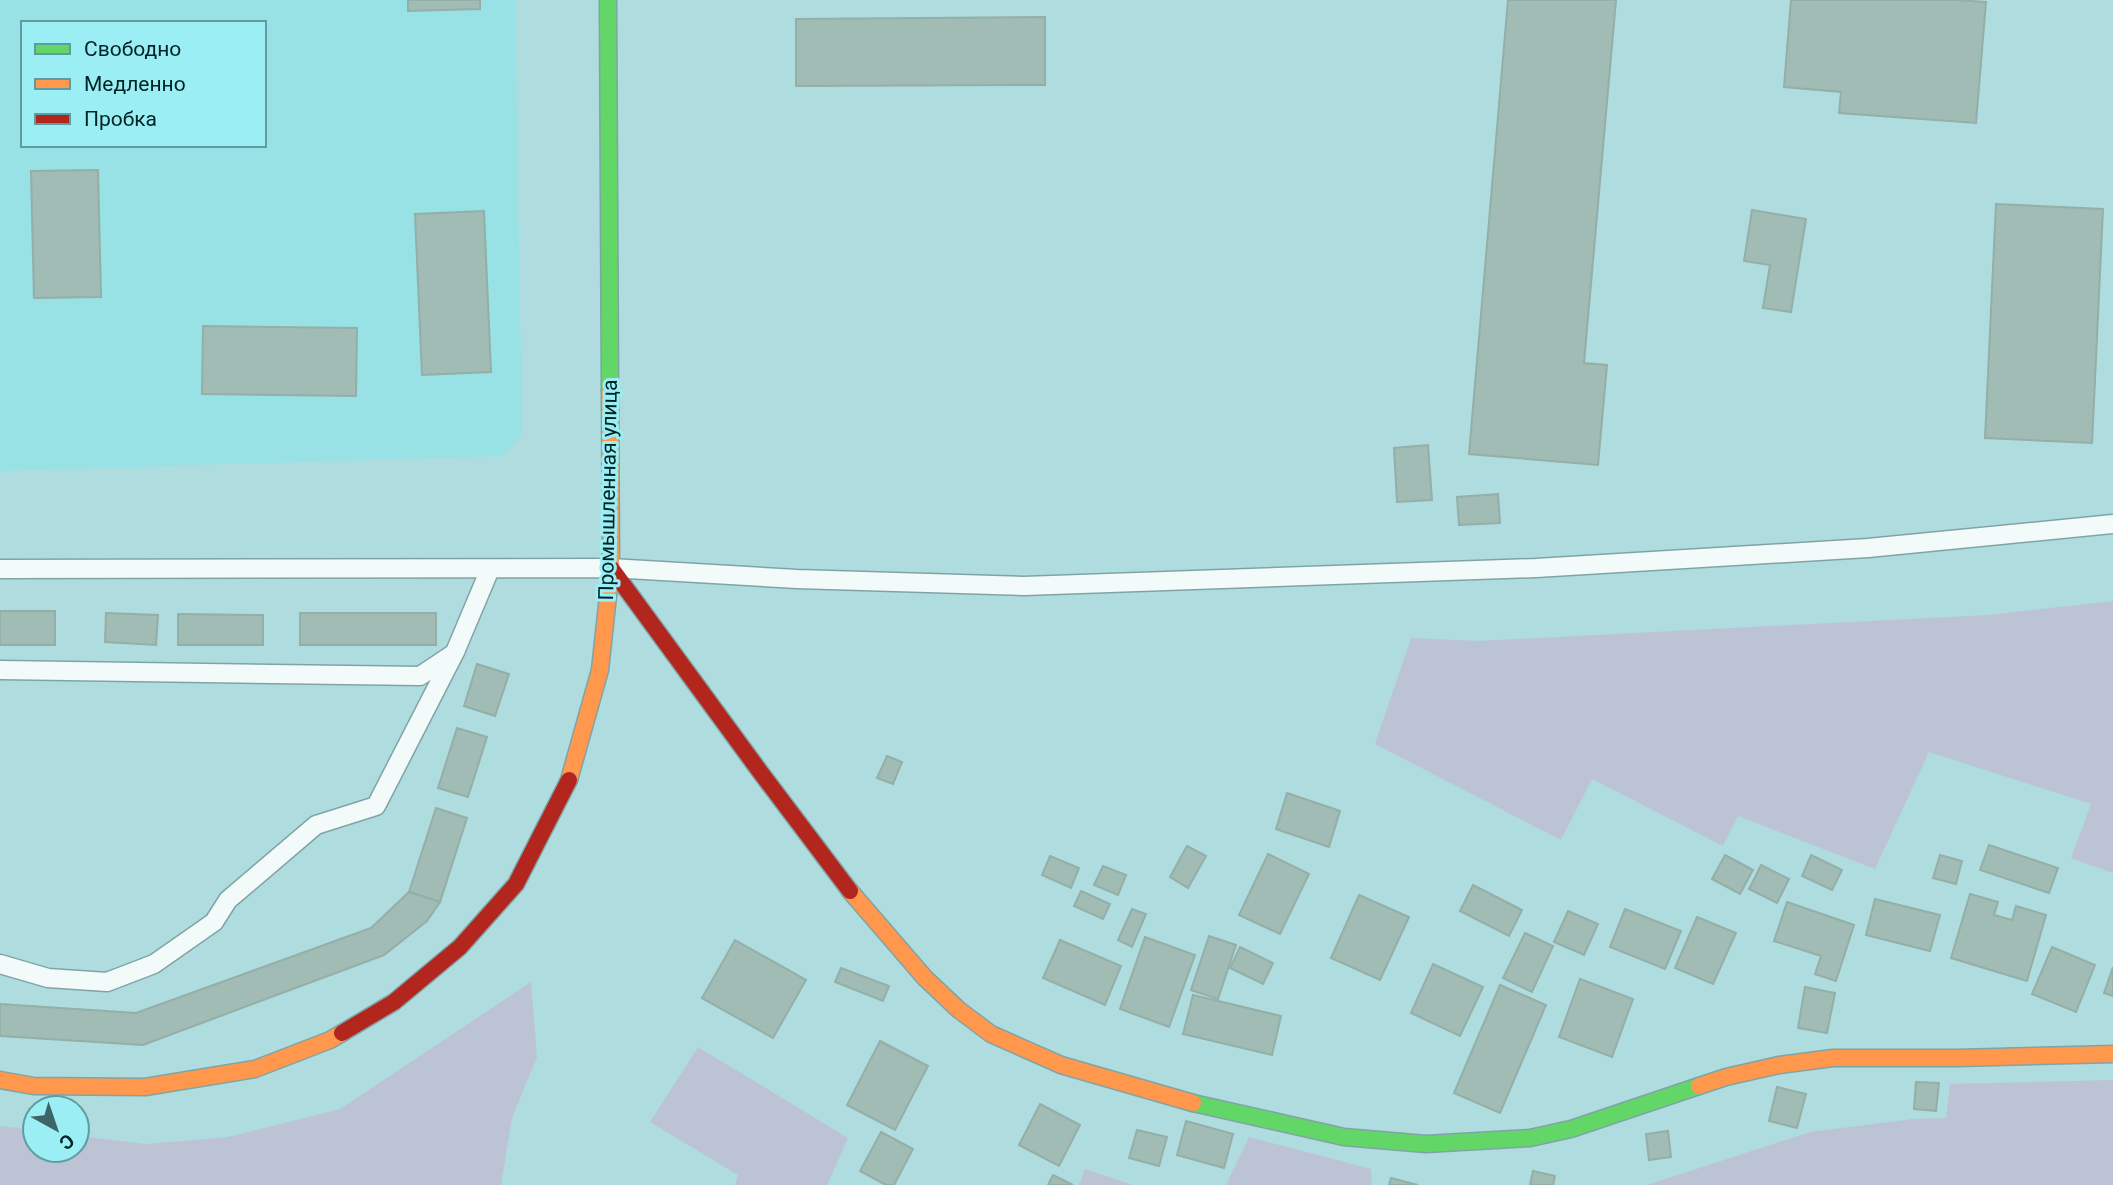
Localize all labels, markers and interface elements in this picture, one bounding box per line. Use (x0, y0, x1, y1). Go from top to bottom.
legend (21, 21, 266, 147)
text: Свободно (84, 37, 181, 61)
text: Медленно (84, 72, 186, 96)
text: Пробка (84, 107, 157, 131)
street label: Промышленная улица (594, 379, 622, 601)
north arrow (21, 1094, 91, 1164)
text: С (54, 1129, 79, 1154)

